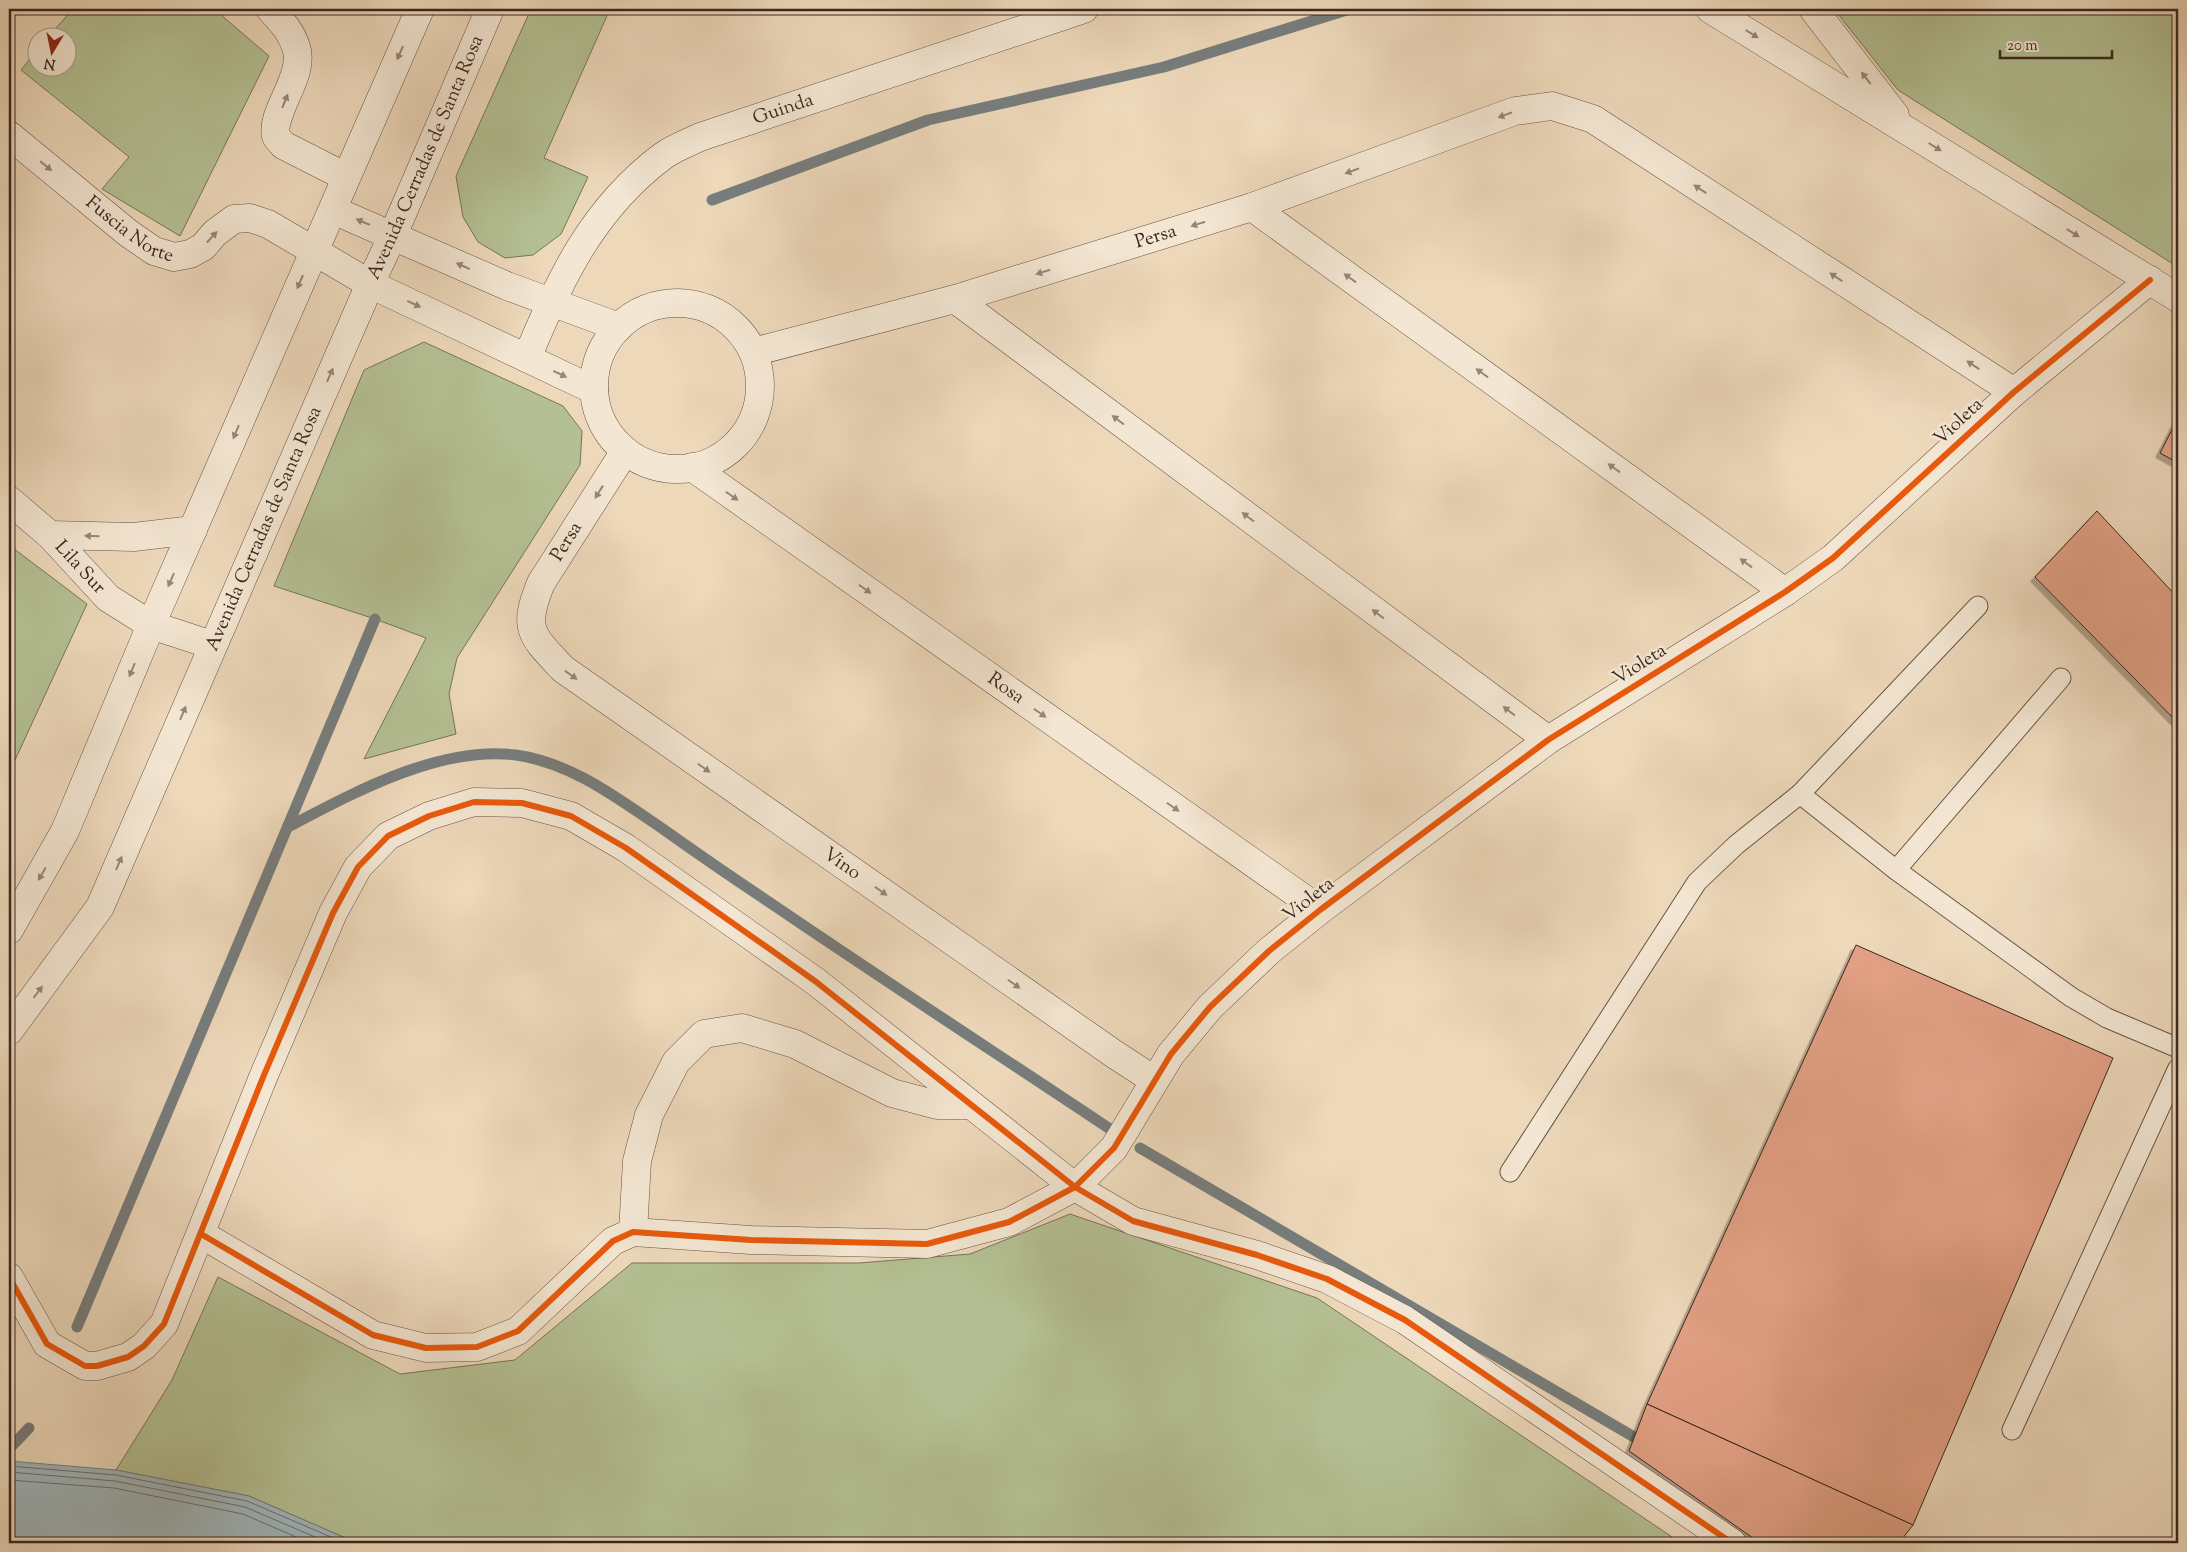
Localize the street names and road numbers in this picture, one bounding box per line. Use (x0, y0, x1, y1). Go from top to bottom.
street label: Avenida Cerradas de Santa Rosa (360, 31, 491, 284)
street label: Guinda (749, 87, 817, 132)
street label: Fuscia Norte (79, 190, 177, 270)
street label: Persa (1132, 218, 1180, 256)
street label: Violeta (1928, 392, 1990, 452)
street label: Avenida Cerradas de Santa Rosa (199, 402, 329, 655)
street label: Persa (544, 517, 590, 567)
street label: Lila Sur (48, 535, 112, 600)
street label: Violeta (1608, 638, 1672, 692)
street label: Rosa (982, 666, 1030, 711)
street label: Vino (817, 841, 866, 887)
street label: Violeta (1277, 871, 1341, 929)

